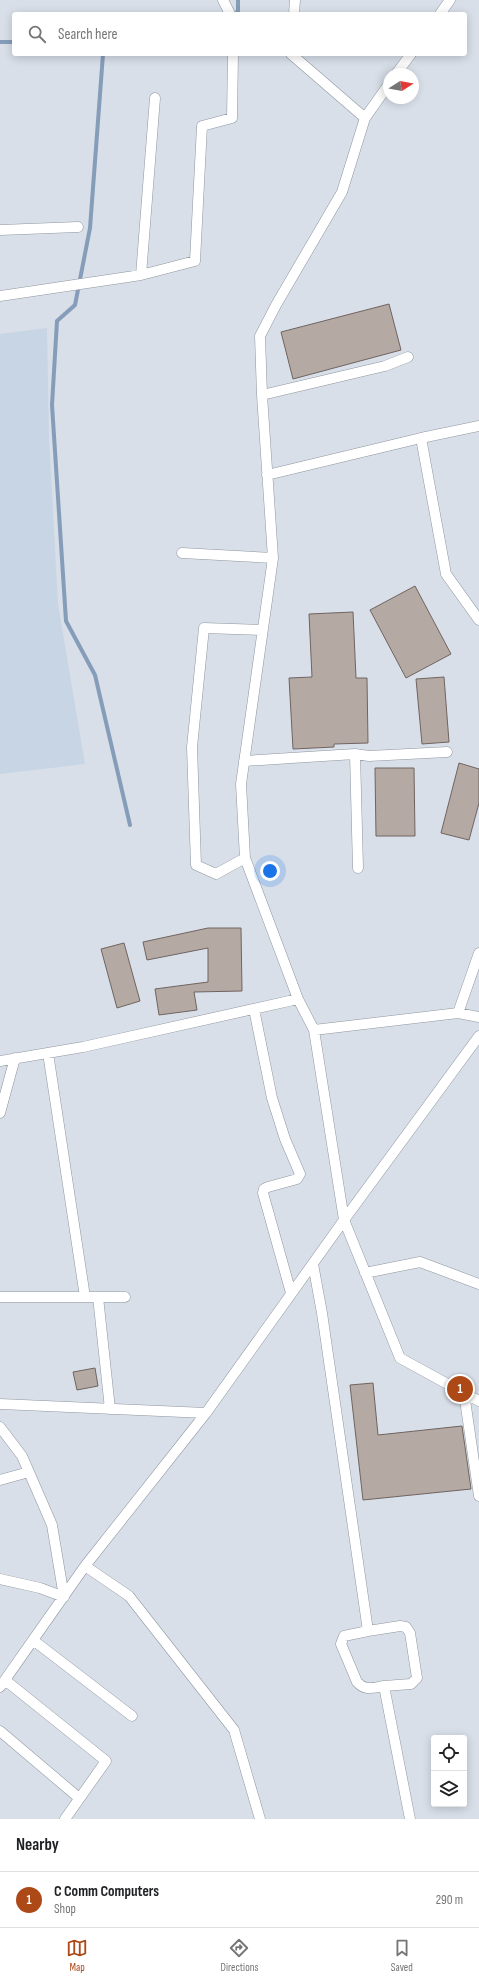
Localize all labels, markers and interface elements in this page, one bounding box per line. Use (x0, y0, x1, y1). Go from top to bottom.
search box (12, 12, 467, 56)
icon: search (26, 23, 48, 45)
text: Search here (58, 25, 118, 44)
north arrow (383, 68, 419, 104)
your location (260, 861, 280, 881)
pin: 1 (447, 1374, 473, 1404)
map controls (431, 1735, 467, 1807)
button: locate (431, 1735, 467, 1771)
button: layers (431, 1771, 467, 1807)
text: Nearby (16, 1835, 59, 1855)
text: C Comm Computers (54, 1882, 159, 1901)
text: 1 (26, 1892, 32, 1908)
text: 290 m (436, 1892, 463, 1908)
text: Shop (54, 1901, 76, 1917)
tab: Map (66, 1937, 88, 1974)
tab: Directions (221, 1937, 258, 1974)
tab: Saved (391, 1937, 413, 1974)

